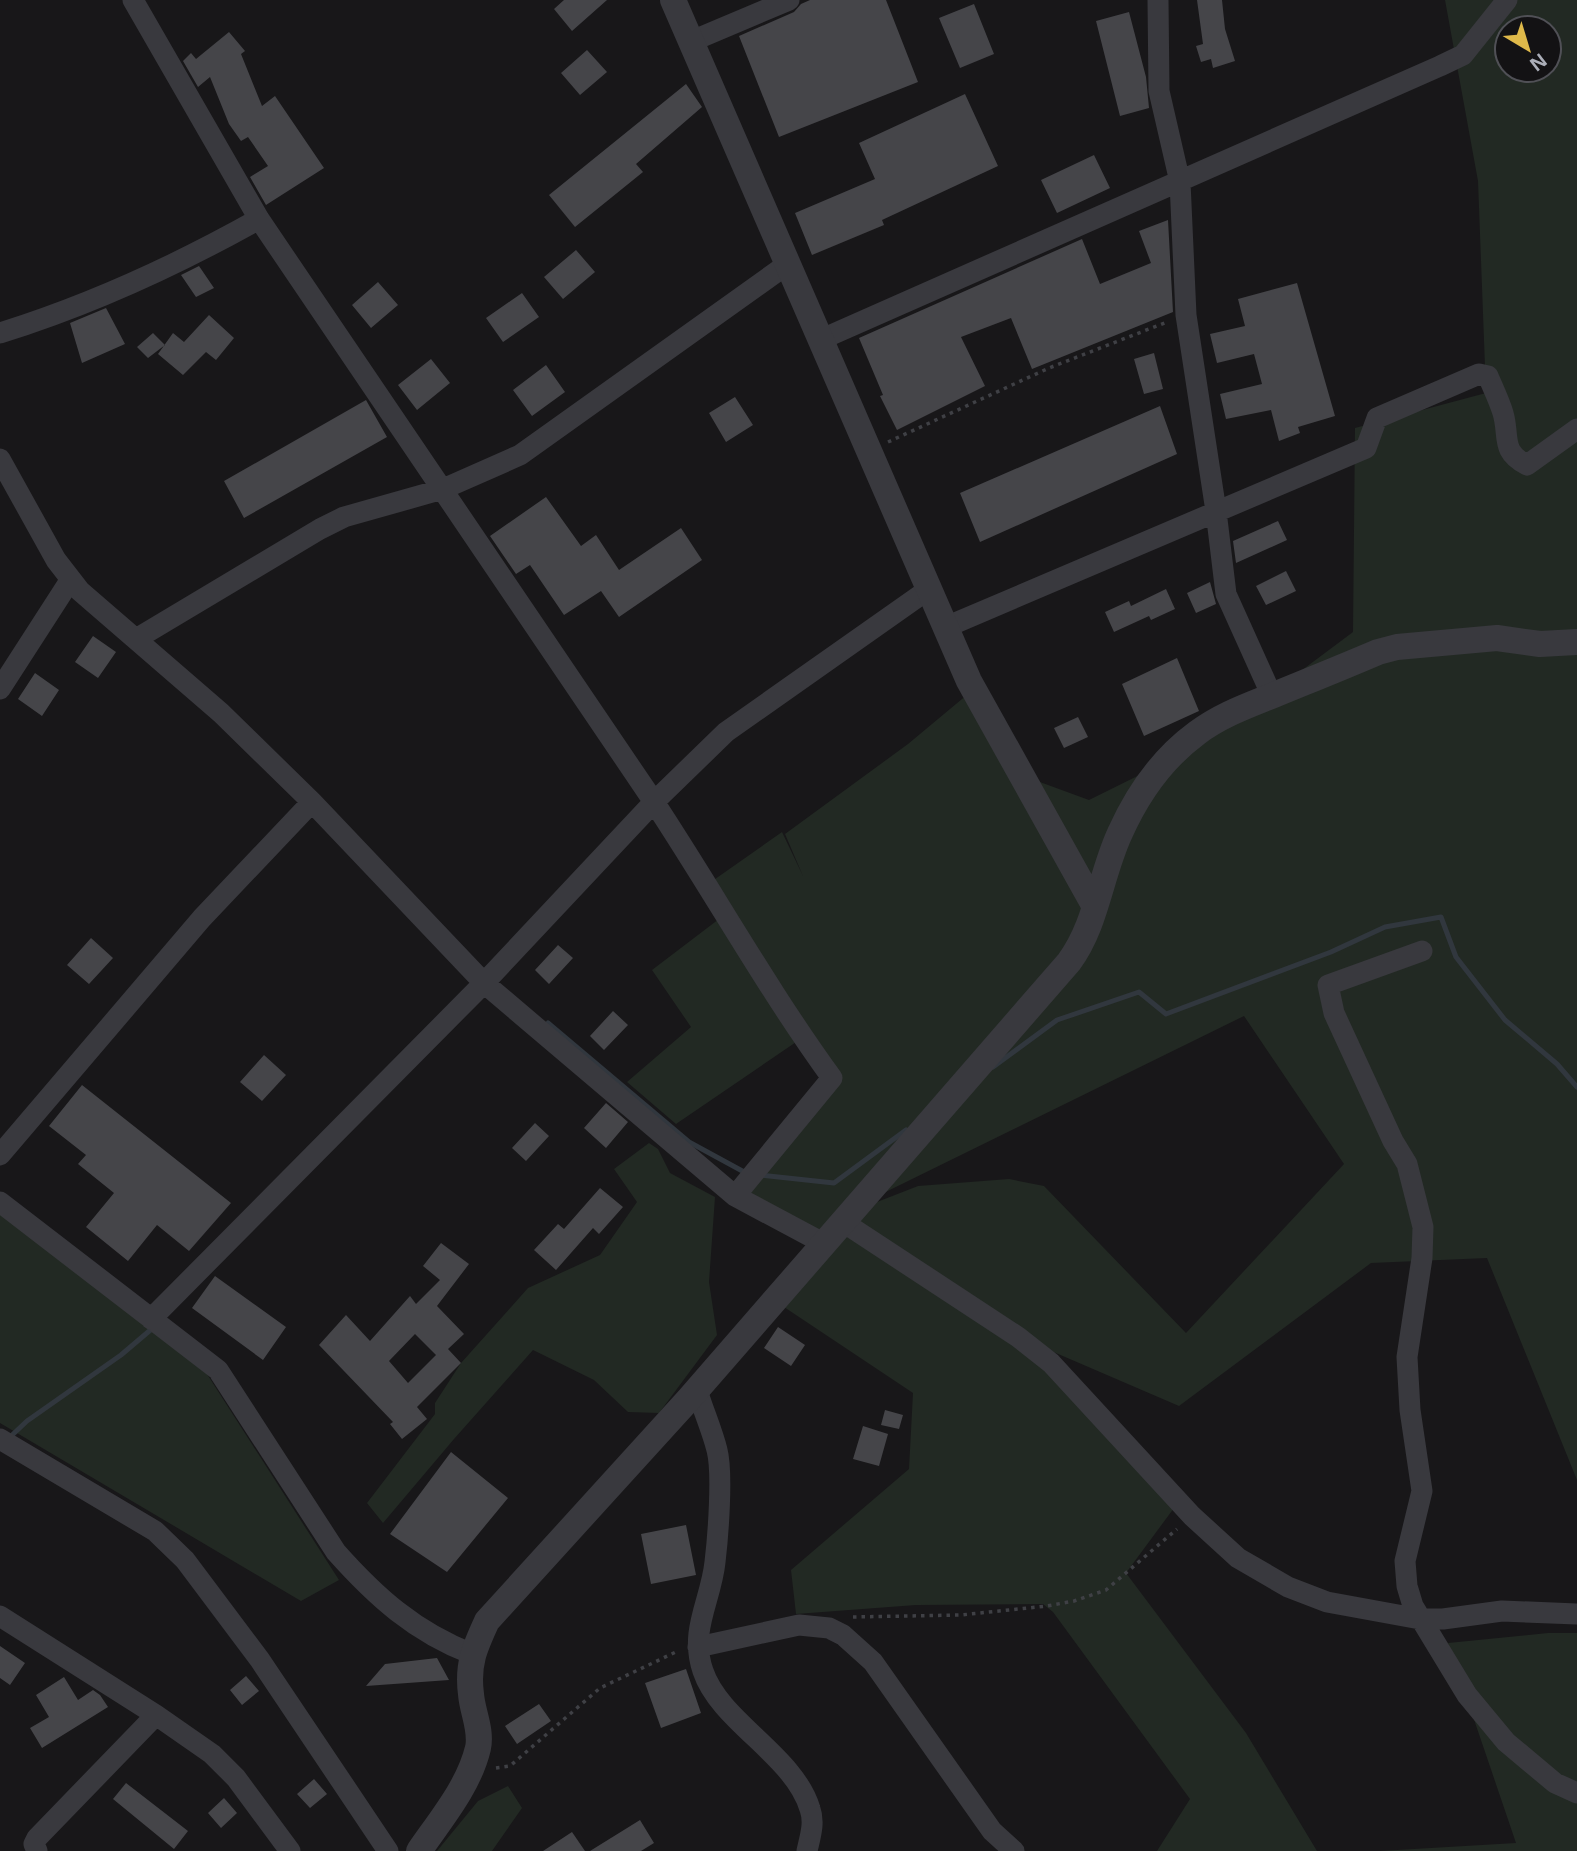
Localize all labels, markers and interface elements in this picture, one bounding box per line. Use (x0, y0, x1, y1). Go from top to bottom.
north arrow (1493, 14, 1563, 84)
text: N (1524, 47, 1553, 77)

